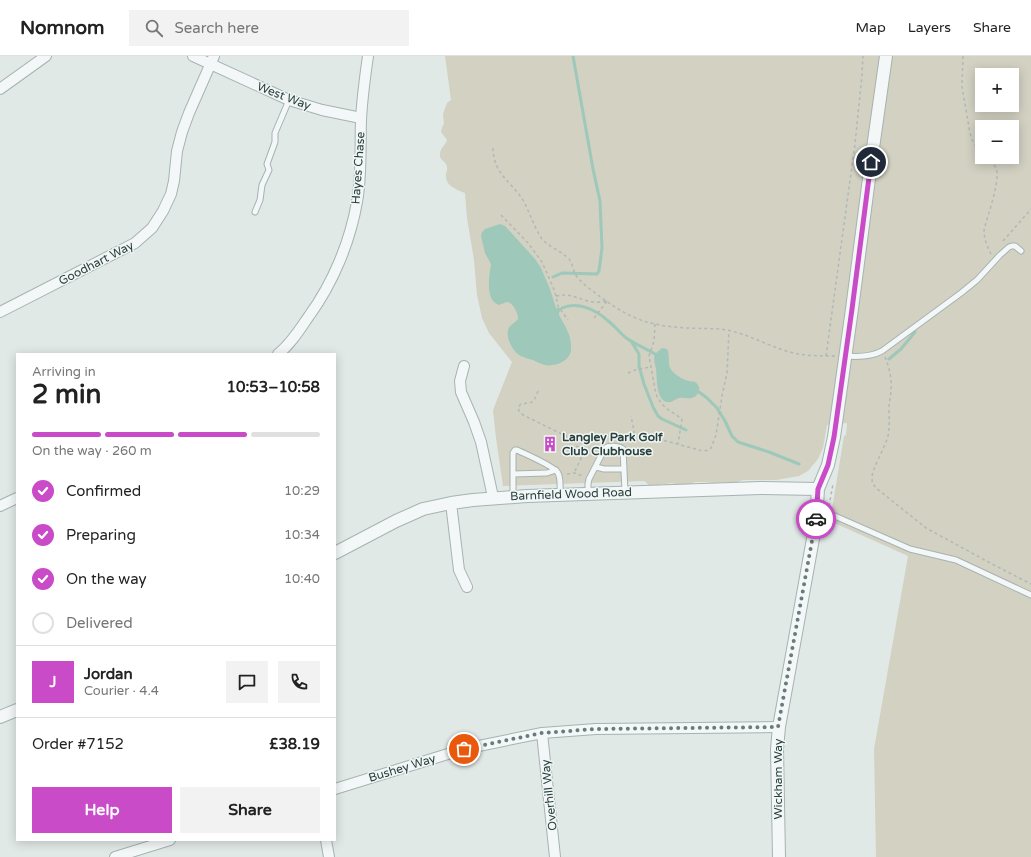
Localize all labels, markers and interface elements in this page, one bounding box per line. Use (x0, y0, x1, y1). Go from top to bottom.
search box (129, 10, 409, 46)
text: Nomnom (20, 17, 105, 39)
icon: search (143, 17, 165, 39)
text: Search here (175, 19, 259, 37)
text: Map (856, 19, 886, 36)
text: Layers (908, 19, 951, 36)
text: Share (973, 19, 1011, 36)
map controls (975, 68, 1019, 164)
button: + (975, 68, 1019, 112)
street label: West Way (255, 79, 313, 113)
button: − (975, 120, 1019, 164)
street label: Hayes Chase (348, 131, 368, 205)
pin (854, 145, 888, 179)
icon: home (860, 151, 882, 173)
street label: Goodhart Way (56, 238, 136, 288)
text: Arriving in (32, 364, 96, 380)
text: 10:53–10:58 (227, 378, 320, 396)
text: 2 min (32, 379, 101, 410)
place label: Langley Park Golf Club Clubhouse (562, 430, 663, 458)
building icon: Langley Park Golf Club Clubhouse (541, 435, 559, 453)
text: On the way · 260 m (32, 443, 152, 459)
icon: check (32, 480, 54, 502)
text: Confirmed (66, 482, 141, 500)
text: 10:29 (284, 483, 320, 499)
street label: Barnfield Wood Road (510, 485, 632, 503)
courier (796, 499, 836, 539)
icon: car (805, 508, 827, 530)
icon: check (32, 524, 54, 546)
text: Preparing (66, 526, 136, 544)
text: 10:34 (284, 527, 320, 543)
icon: check (32, 568, 54, 590)
text: On the way (66, 570, 146, 588)
text: 10:40 (284, 571, 320, 587)
text: Delivered (66, 614, 133, 632)
button: chat (226, 661, 268, 703)
button: phone (278, 661, 320, 703)
text: Jordan (84, 665, 133, 683)
text: J (50, 673, 57, 691)
text: Courier · 4.4 (84, 683, 159, 699)
pin (447, 732, 481, 766)
text: Order #7152 (32, 735, 124, 753)
text: £38.19 (269, 735, 320, 753)
icon: bag (453, 738, 475, 760)
street label: Wickham Way (771, 738, 785, 819)
street label: Bushey Way (367, 751, 438, 785)
street label: Overhill Way (538, 758, 560, 831)
button: Help (32, 787, 172, 833)
button: Share (180, 787, 320, 833)

